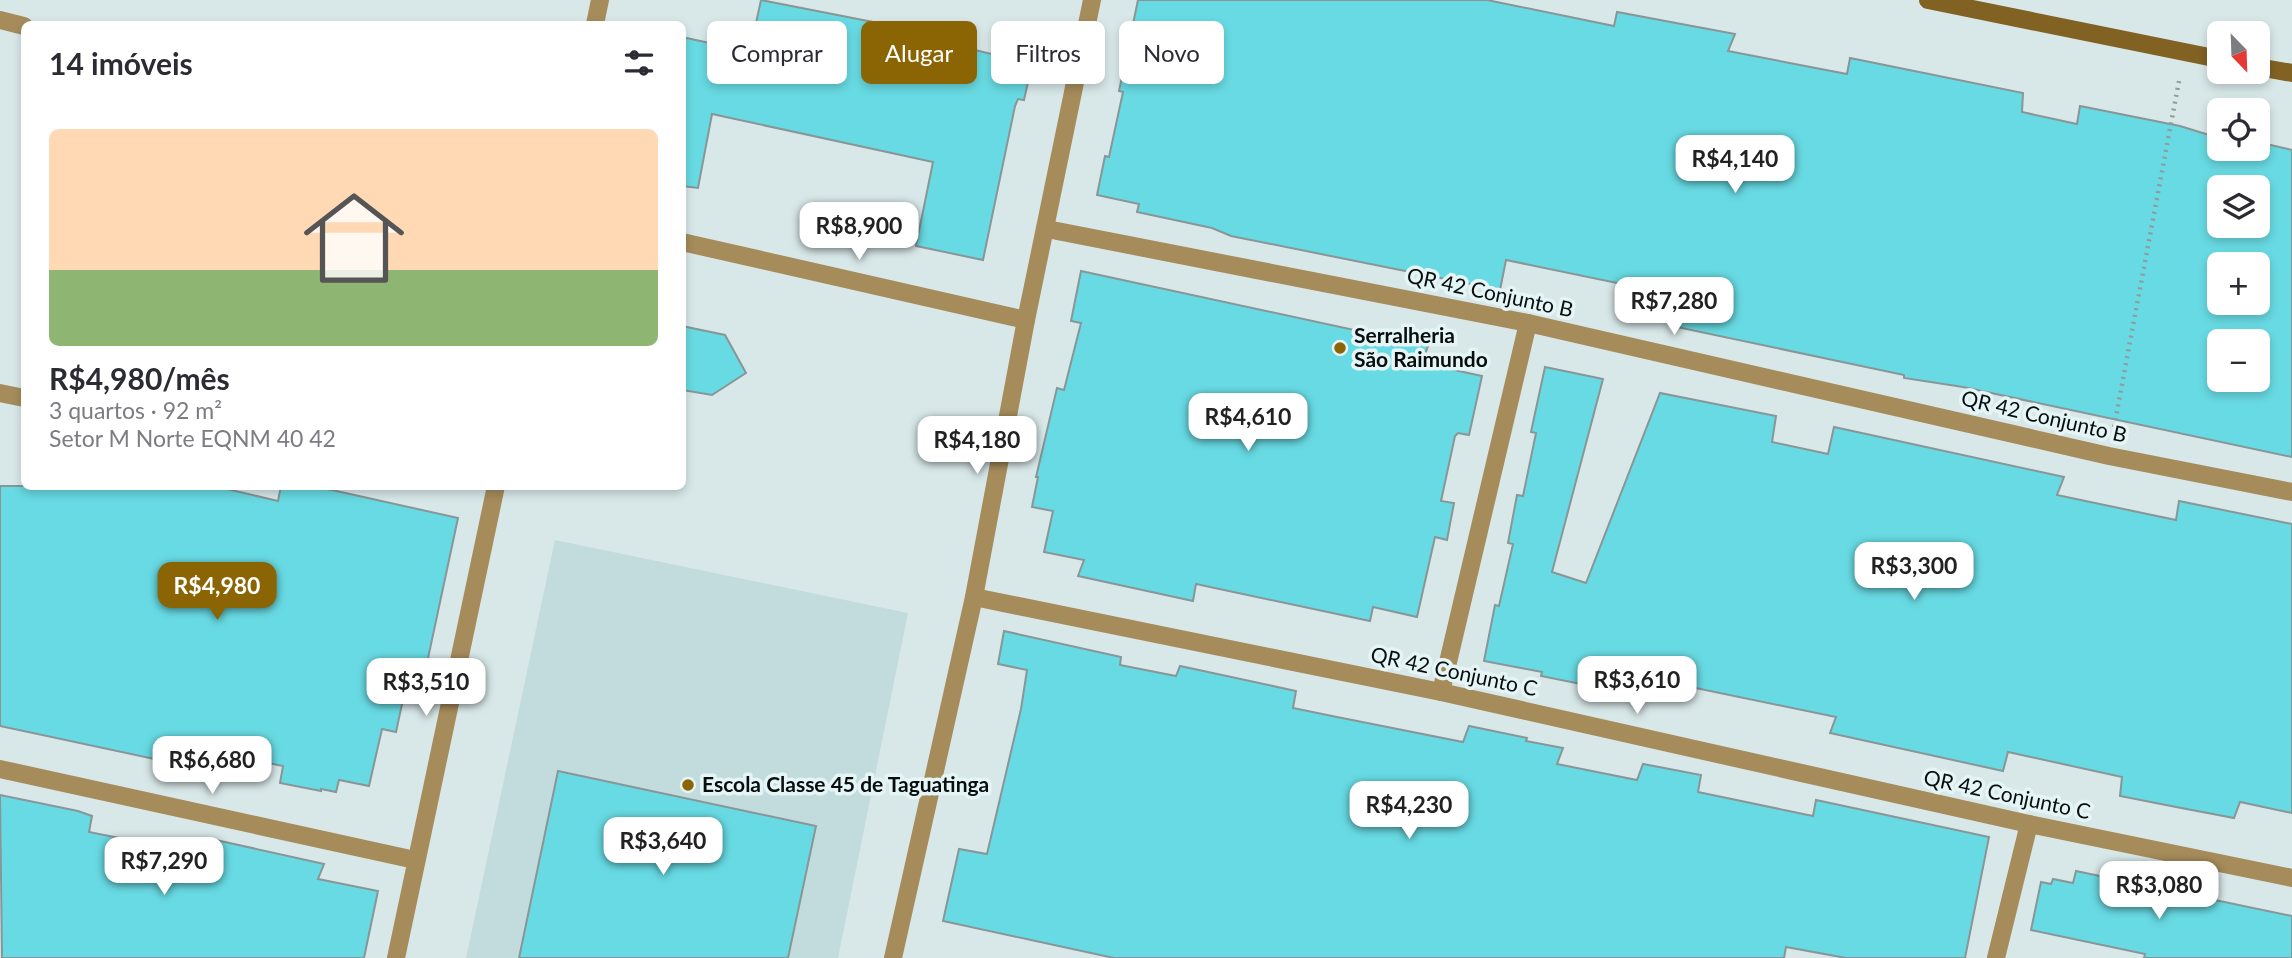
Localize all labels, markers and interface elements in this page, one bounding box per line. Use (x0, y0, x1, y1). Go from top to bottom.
chip: Comprar (707, 21, 847, 84)
chip: Alugar (861, 21, 977, 84)
chip: Filtros (991, 21, 1105, 84)
chip: Novo (1119, 21, 1224, 84)
north arrow (2207, 21, 2270, 84)
map controls (2207, 21, 2270, 392)
icon: filters (620, 44, 658, 82)
text: 14 imóveis (49, 45, 193, 81)
button: locate (2207, 98, 2270, 161)
pin: R$4,140 (1670, 136, 1800, 195)
text: R$4,140 (1692, 144, 1778, 172)
icon: home (291, 175, 417, 301)
button: layers (2207, 175, 2270, 238)
pin: R$8,900 (794, 202, 924, 262)
text: R$8,900 (816, 211, 902, 239)
button: + (2207, 252, 2270, 315)
street label: QR 42 Conjunto B (1405, 262, 1576, 321)
pin: R$7,280 (1609, 278, 1739, 337)
text: R$7,280 (1631, 286, 1717, 314)
place label: Serralheria São Raimundo (1354, 322, 1488, 371)
button: − (2207, 329, 2270, 392)
marker: Serralheria São Raimundo (1332, 340, 1348, 356)
text: R$4,980/mês (49, 360, 230, 396)
street label: QR 42 Conjunto B (1959, 384, 2130, 447)
pin: R$4,610 (1183, 393, 1313, 453)
text: 3 quartos · 92 m² (49, 396, 222, 424)
text: R$4,610 (1205, 402, 1291, 430)
pin: R$4,180 (912, 416, 1042, 476)
text: Setor M Norte EQNM 40 42 (49, 424, 336, 452)
text: R$4,180 (934, 425, 1020, 453)
pin: R$3,300 (1849, 542, 1979, 602)
text: R$3,300 (1871, 551, 1957, 579)
pin: R$4,980 (152, 562, 282, 622)
text: R$4,980 (174, 571, 260, 599)
street label: QR 42 Conjunto C (1369, 641, 1540, 700)
pin: R$3,610 (1572, 656, 1702, 716)
pin: R$3,510 (361, 658, 491, 718)
text: R$3,610 (1594, 665, 1680, 693)
text: R$3,510 (383, 667, 469, 695)
pin: R$6,680 (147, 736, 277, 796)
text: R$6,680 (169, 745, 255, 773)
street label: QR 42 Conjunto C (1922, 764, 2093, 823)
place label: Escola Classe 45 de Taguatinga (702, 771, 989, 796)
marker: Escola Classe 45 de Taguatinga (680, 777, 696, 793)
pin: R$4,230 (1344, 782, 1474, 841)
text: R$4,230 (1366, 790, 1452, 818)
pin: R$3,640 (598, 818, 728, 877)
text: R$3,640 (620, 826, 706, 854)
pin: R$7,290 (99, 838, 229, 897)
text: R$7,290 (121, 846, 207, 874)
pin: R$3,080 (2094, 862, 2224, 921)
text: R$3,080 (2116, 870, 2202, 898)

